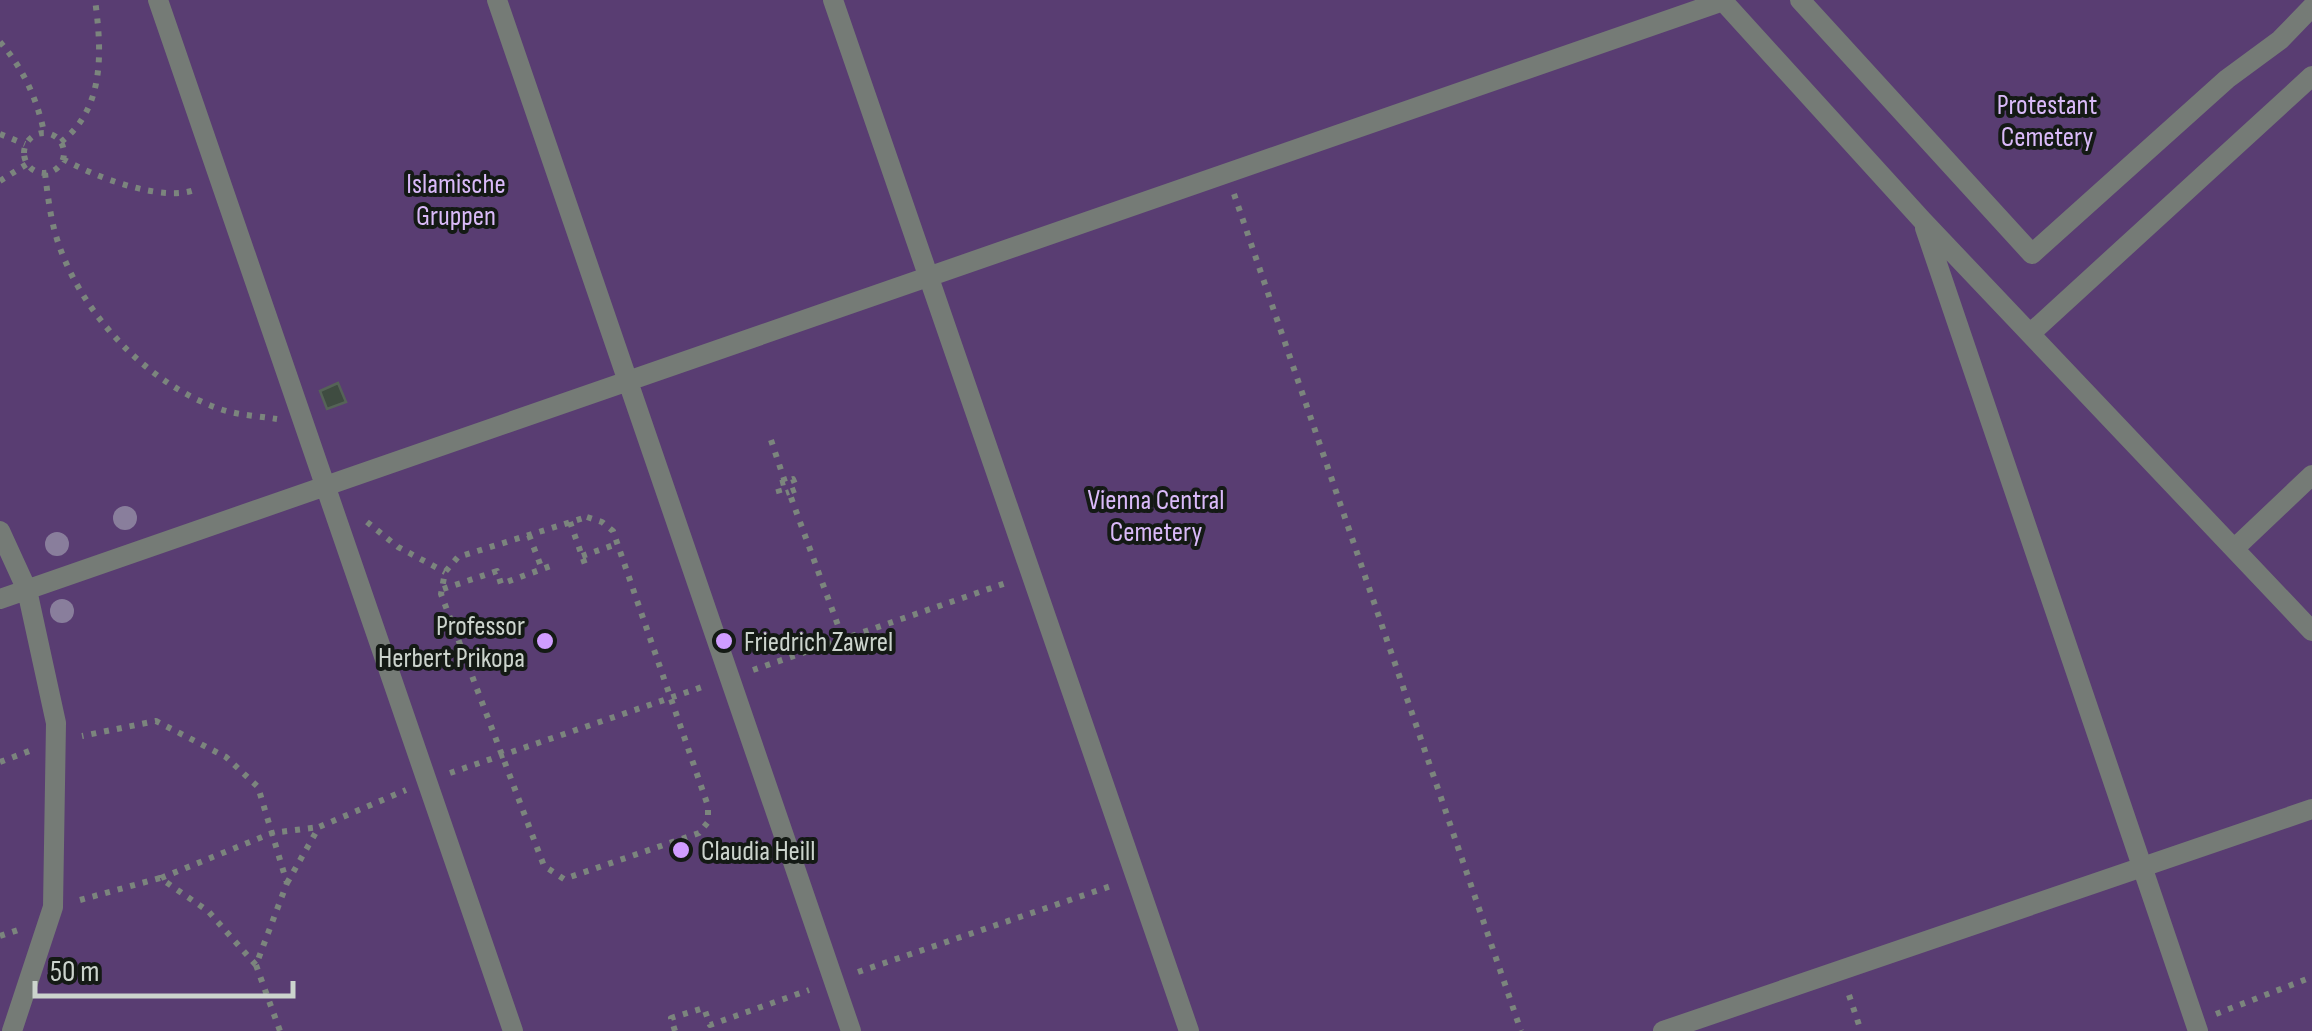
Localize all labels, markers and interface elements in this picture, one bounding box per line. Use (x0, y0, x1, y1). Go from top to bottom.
park label: Protestant Cemetery (1997, 89, 2097, 154)
park label: Islamische Gruppen (406, 168, 506, 233)
park label: Vienna Central Cemetery (1087, 484, 1225, 549)
place label: Professor Herbert Prikopa (378, 610, 525, 675)
place label: Friedrich Zawrel (744, 626, 893, 659)
marker: Professor Herbert Prikopa (534, 630, 556, 652)
marker: Friedrich Zawrel (713, 630, 735, 652)
place label: Claudia Heill (701, 835, 816, 868)
marker: Claudia Heill (670, 839, 692, 861)
scale bar (35, 936, 292, 998)
text: 50 m (50, 954, 99, 990)

